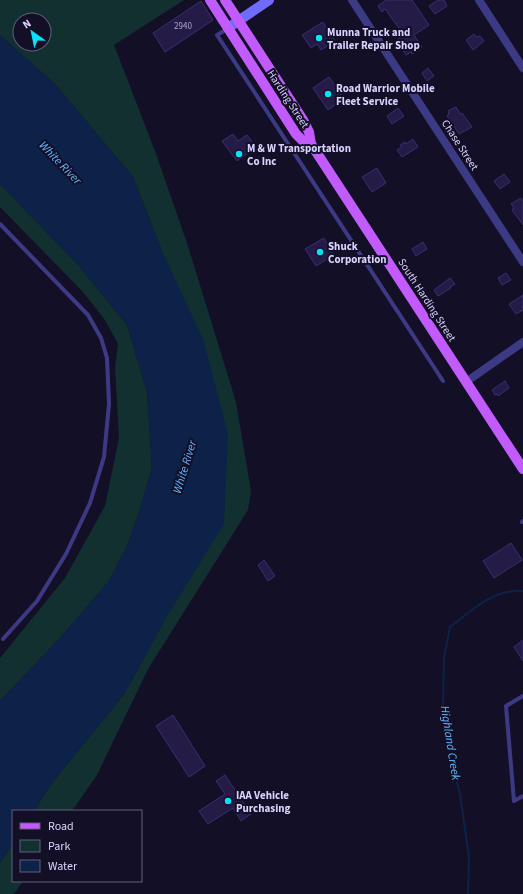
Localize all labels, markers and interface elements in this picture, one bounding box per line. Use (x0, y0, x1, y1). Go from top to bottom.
north arrow (12, 12, 52, 52)
text: N (20, 16, 34, 32)
house number: 2940 (174, 20, 192, 33)
place label: Munna Truck and Trailer Repair Shop (327, 25, 420, 53)
marker: Munna Truck and Trailer Repair Shop (314, 33, 324, 43)
street label: Harding Street (264, 67, 313, 131)
place label: Road Warrior Mobile Fleet Service (336, 81, 435, 109)
marker: Road Warrior Mobile Fleet Service (323, 89, 333, 99)
street label: Chase Street (438, 117, 482, 173)
water label: White River (35, 137, 86, 189)
place label: M & W Transportation Co Inc (247, 141, 351, 169)
marker: M & W Transportation Co Inc (234, 149, 244, 159)
place label: Shuck Corporation (328, 239, 387, 267)
marker: Shuck Corporation (315, 247, 325, 257)
street label: South Harding Street (394, 256, 460, 345)
water label: White River (169, 437, 201, 496)
water label: Highland Creek (436, 704, 464, 782)
place label: IAA Vehicle Purchasing (236, 788, 290, 816)
marker: IAA Vehicle Purchasing (223, 796, 233, 806)
legend (12, 810, 142, 882)
text: Road (48, 818, 74, 835)
text: Park (48, 838, 70, 855)
text: Water (48, 858, 78, 875)

